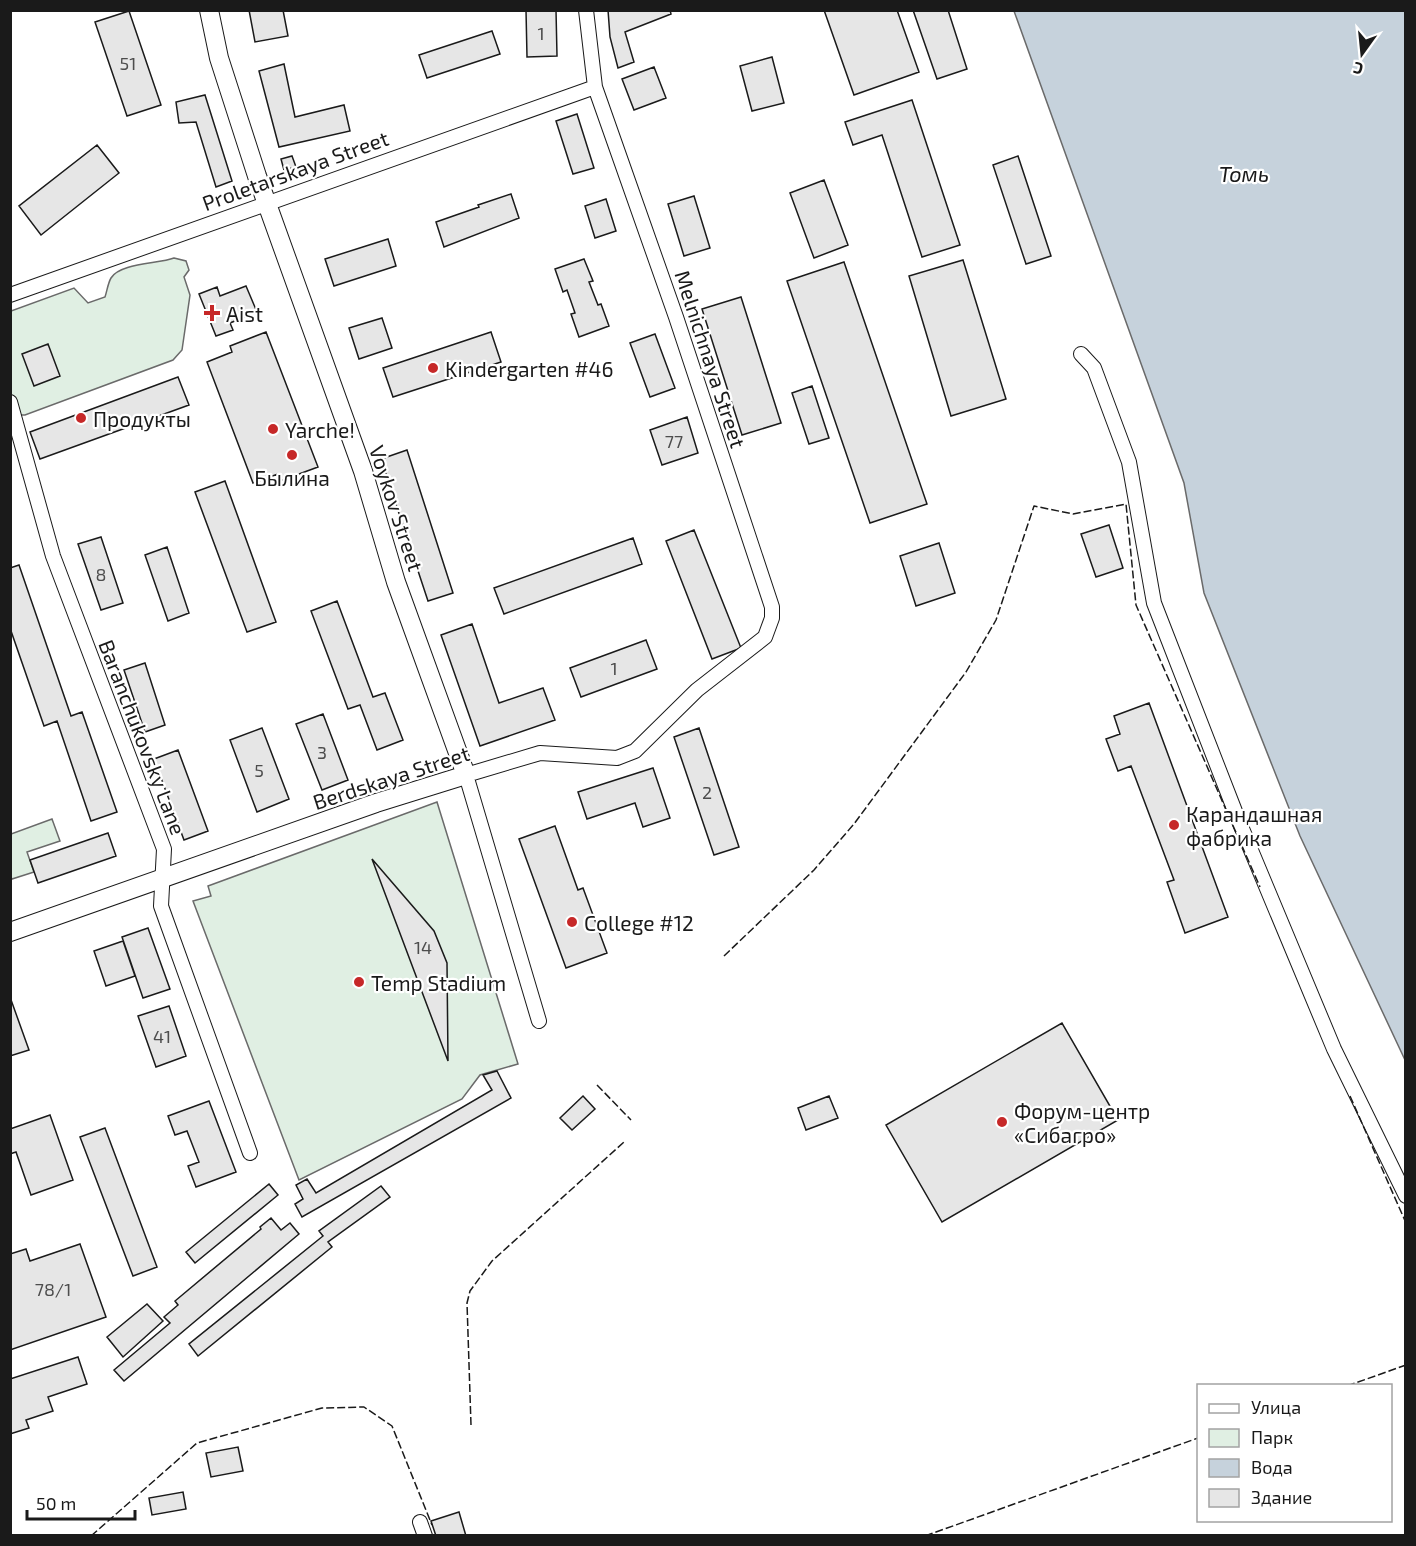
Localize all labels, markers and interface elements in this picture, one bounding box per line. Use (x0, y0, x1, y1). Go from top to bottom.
house number: 1 (537, 22, 545, 44)
north arrow (1332, 24, 1392, 84)
house number: 51 (120, 52, 136, 74)
text: С (1351, 59, 1365, 79)
street label: Proletarskaya Street (198, 125, 392, 215)
water label: Томь (1219, 160, 1269, 186)
street label: Melnichnaya Street (671, 267, 751, 451)
place label: Aist (226, 301, 263, 326)
marker: Aist (203, 304, 221, 322)
place label: Kindergarten #46 (445, 356, 614, 381)
marker: Kindergarten #46 (426, 361, 440, 375)
place label: Продукты (93, 406, 191, 432)
marker: Продукты (74, 411, 88, 425)
place label: Yarche! (285, 417, 355, 442)
marker: Yarche! (266, 422, 280, 436)
house number: 77 (665, 430, 683, 452)
street label: Voykov Street (365, 442, 429, 574)
marker: Былина (285, 448, 299, 462)
place label: Былина (254, 465, 330, 490)
house number: 8 (96, 563, 106, 585)
street label: Baranchukovsky Lane (94, 636, 192, 838)
house number: 1 (610, 657, 618, 679)
street label: Berdskaya Street (310, 740, 472, 814)
house number: 3 (317, 741, 327, 763)
house number: 5 (254, 759, 264, 781)
house number: 2 (702, 781, 712, 803)
place label: Карандашная фабрика (1186, 801, 1322, 850)
marker: Карандашная фабрика (1167, 818, 1181, 832)
place label: College #12 (584, 910, 694, 935)
marker: College #12 (565, 915, 579, 929)
house number: 14 (414, 936, 432, 958)
place label: Temp Stadium (371, 970, 506, 995)
marker: Temp Stadium (352, 975, 366, 989)
house number: 41 (153, 1025, 171, 1047)
place label: Форум-центр «Сибагро» (1014, 1098, 1150, 1147)
marker: Форум-центр «Сибагро» (995, 1115, 1009, 1129)
house number: 78/1 (35, 1278, 71, 1300)
legend (1197, 1384, 1392, 1522)
text: Улица (1251, 1396, 1301, 1418)
text: Парк (1251, 1426, 1293, 1448)
text: Вода (1251, 1456, 1293, 1478)
scale bar (27, 1483, 135, 1521)
text: Здание (1251, 1486, 1312, 1508)
text: 50 m (36, 1492, 76, 1514)

